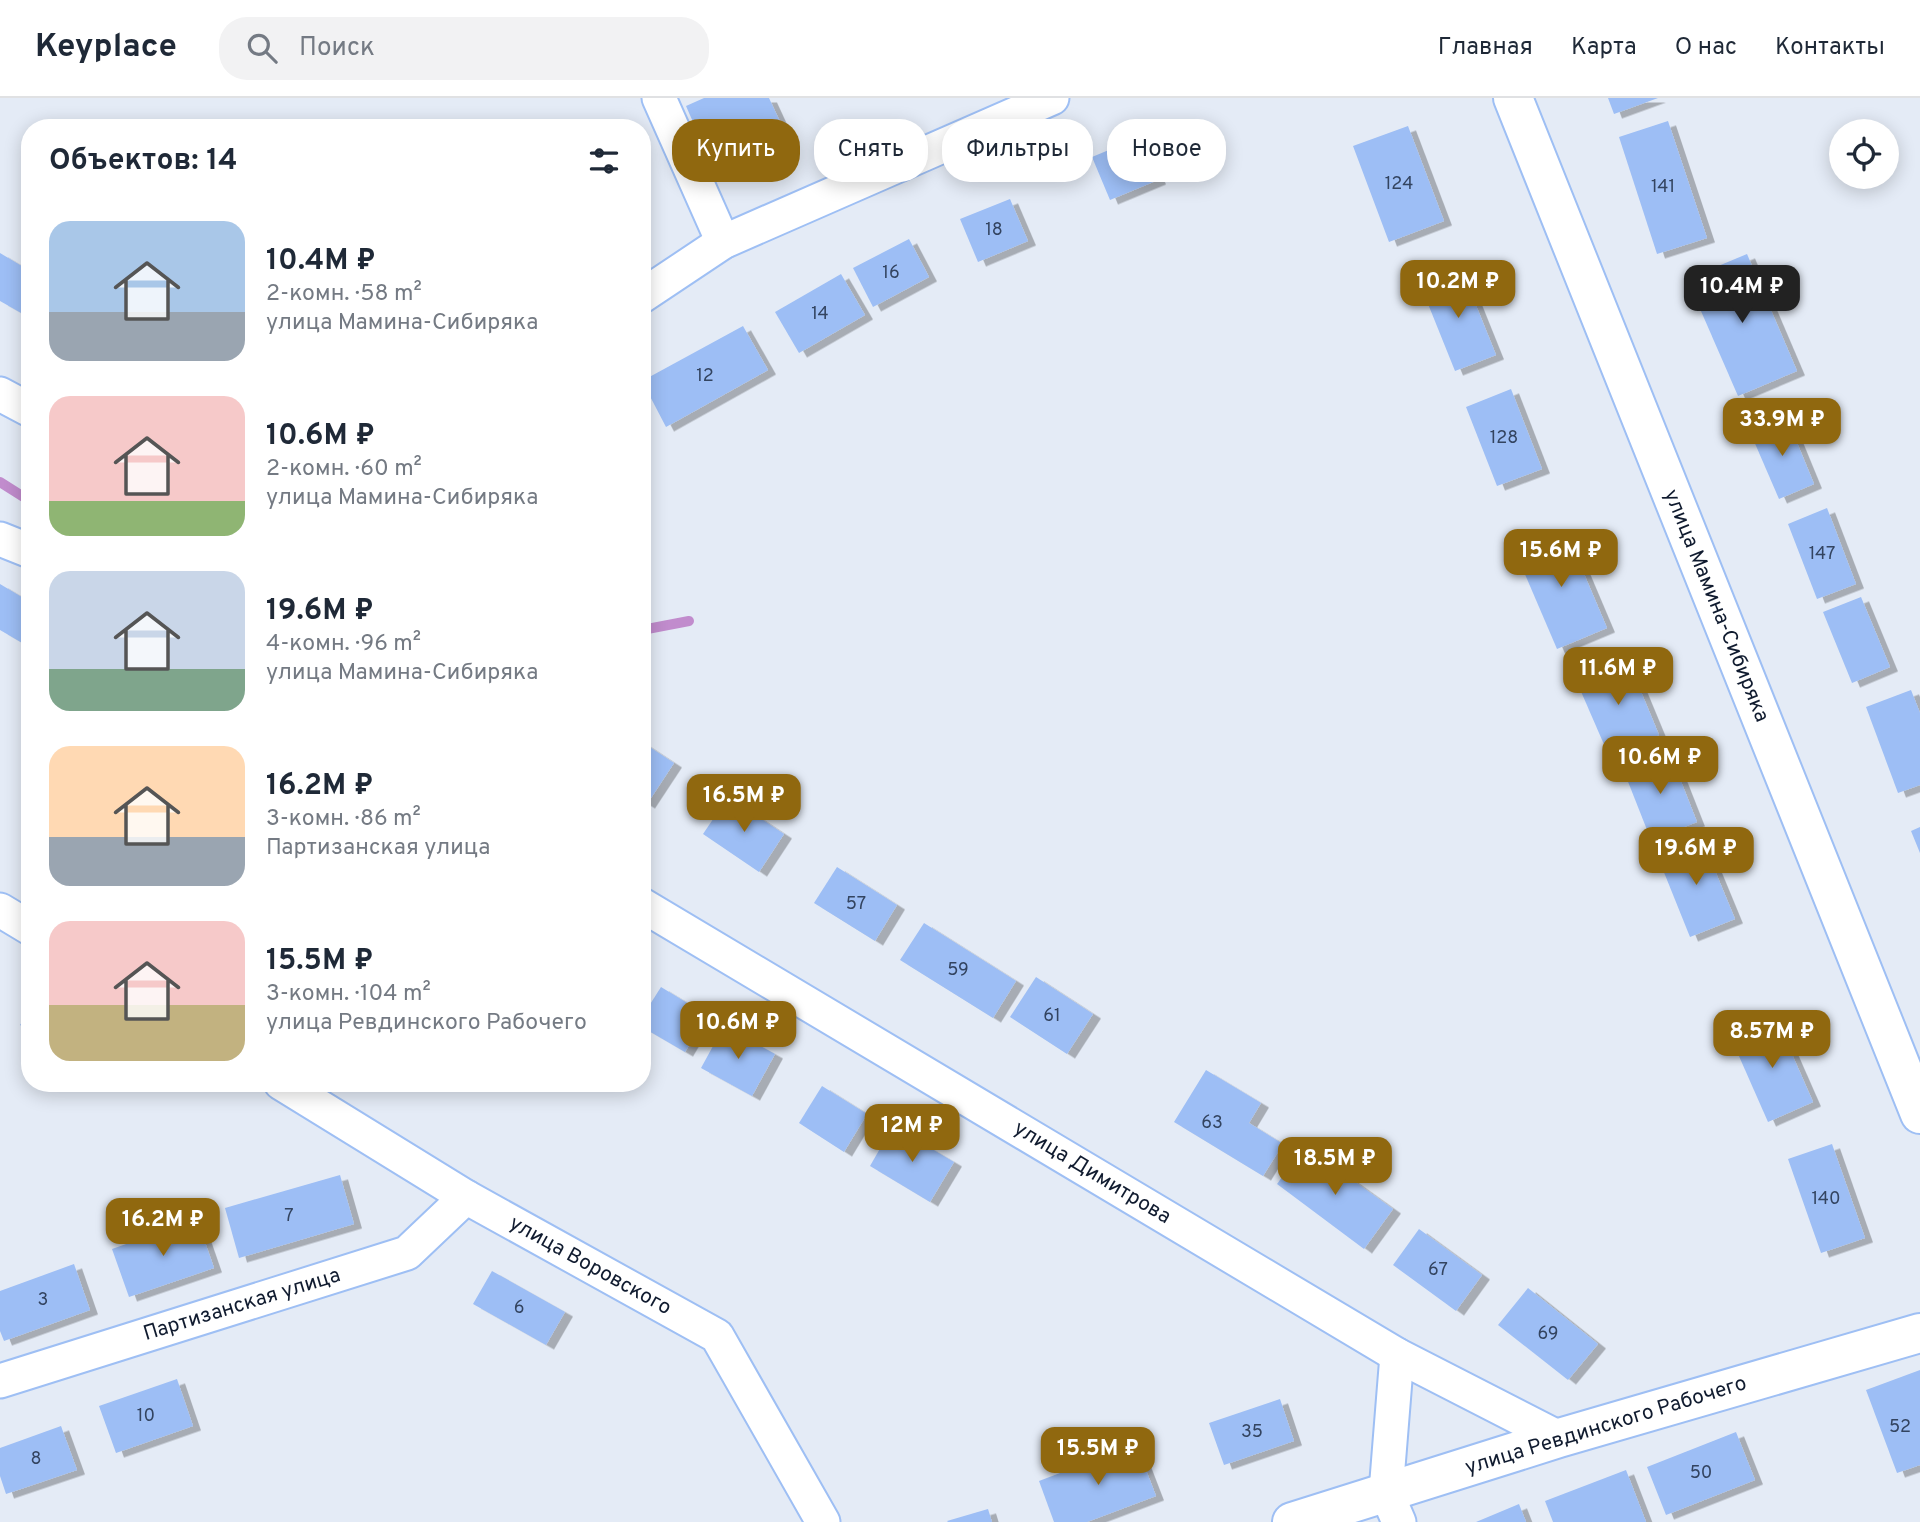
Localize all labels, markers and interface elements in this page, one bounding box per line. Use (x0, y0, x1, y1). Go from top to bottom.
search box (219, 17, 709, 80)
text: Keyplace (35, 27, 177, 69)
icon: search (243, 29, 281, 67)
text: Поиск (299, 32, 375, 65)
text: Главная (1438, 33, 1533, 63)
text: Карта (1571, 33, 1637, 63)
text: О нас (1675, 33, 1737, 63)
text: Контакты (1775, 33, 1885, 63)
chip: Купить (672, 119, 800, 182)
chip: Снять (814, 119, 928, 182)
chip: Фильтры (942, 119, 1093, 182)
chip: Новое (1107, 119, 1226, 182)
map controls (1829, 119, 1899, 189)
button: locate (1829, 119, 1899, 189)
icon: filters (585, 142, 623, 180)
text: Объектов: 14 (49, 143, 237, 180)
house number: 124 (1385, 173, 1413, 196)
house number: 141 (1651, 176, 1675, 199)
house number: 18 (985, 219, 1003, 242)
text: 10.4M ₽ (266, 243, 376, 280)
icon: home (105, 249, 189, 333)
pin: 10.2M ₽ (1393, 260, 1523, 320)
house number: 16 (882, 262, 900, 285)
pin: 10.4M ₽ (1677, 266, 1807, 325)
text: 10.2M ₽ (1416, 268, 1500, 297)
text: 10.4M ₽ (1700, 273, 1784, 302)
text: 2-комн. · 58 m² (266, 280, 422, 309)
house number: 14 (811, 303, 829, 326)
text: улица Мамина-Сибиряка (266, 309, 538, 338)
house number: 12 (696, 365, 714, 388)
pin: 33.9M ₽ (1717, 398, 1847, 458)
text: 33.9M ₽ (1739, 406, 1825, 435)
text: 10.6M ₽ (266, 418, 375, 455)
icon: home (105, 424, 189, 508)
house number: 128 (1490, 427, 1518, 450)
text: 2-комн. · 60 m² (266, 455, 422, 484)
text: улица Мамина-Сибиряка (266, 484, 538, 513)
street label: улица Мамина-Сибиряка (1657, 486, 1775, 726)
pin: 15.6M ₽ (1496, 530, 1626, 589)
text: 15.6M ₽ (1520, 537, 1602, 566)
house number: 147 (1809, 543, 1835, 566)
text: 19.6M ₽ (266, 593, 374, 630)
icon: home (105, 599, 189, 683)
text: 4-комн. · 96 m² (266, 630, 421, 659)
pin: 11.6M ₽ (1553, 648, 1683, 707)
text: 11.6M ₽ (1579, 655, 1657, 684)
text: улица Мамина-Сибиряка (266, 659, 538, 688)
pin: 10.6M ₽ (1595, 736, 1725, 796)
text: 10.6M ₽ (1618, 744, 1702, 773)
text: 16.2M ₽ (266, 768, 374, 805)
icon: home (105, 774, 189, 858)
pin: 16.5M ₽ (679, 774, 809, 834)
text: 16.5M ₽ (703, 782, 785, 811)
text: 3-комн. · 86 m² (266, 805, 421, 834)
pin: 19.6M ₽ (1631, 828, 1761, 887)
text: Партизанская улица (266, 834, 490, 863)
text: 19.6M ₽ (1655, 835, 1737, 864)
house number: 57 (846, 893, 866, 916)
text: 15.5M ₽ (266, 943, 373, 980)
icon: home (105, 949, 189, 1033)
house number: 59 (947, 959, 969, 982)
text: 3-комн. · 104 m² (266, 980, 431, 1009)
pin: 10.6M ₽ (673, 1002, 803, 1061)
house number: 61 (1043, 1005, 1061, 1028)
text: улица Ревдинского Рабочего (266, 1009, 587, 1038)
text: 10.6M ₽ (696, 1009, 780, 1038)
pin: 8.57M ₽ (1707, 1010, 1837, 1070)
text: 8.57M ₽ (1729, 1018, 1815, 1047)
pin: 12M ₽ (863, 1104, 961, 1164)
text: 12M ₽ (881, 1112, 943, 1141)
house number: 63 (1201, 1112, 1223, 1135)
street label: улица Димитрова (1008, 1115, 1176, 1231)
pin: 18.5M ₽ (1270, 1138, 1400, 1197)
text: 18.5M ₽ (1294, 1145, 1376, 1174)
house number: 140 (1811, 1188, 1841, 1211)
pin: 16.2M ₽ (98, 1198, 228, 1258)
house number: 7 (284, 1205, 294, 1228)
text: 16.2M ₽ (122, 1206, 204, 1235)
street label: улица Воровского (504, 1210, 676, 1322)
house number: 67 (1428, 1259, 1448, 1282)
street label: Партизанская улица (140, 1262, 344, 1348)
house number: 3 (38, 1289, 48, 1312)
house number: 6 (514, 1297, 524, 1320)
house number: 69 (1538, 1323, 1558, 1346)
street label: улица Ревдинского Рабочего (1462, 1370, 1750, 1482)
house number: 10 (137, 1405, 155, 1428)
house number: 52 (1889, 1416, 1911, 1439)
house number: 35 (1241, 1421, 1263, 1444)
pin: 15.5M ₽ (1033, 1428, 1163, 1487)
text: 15.5M ₽ (1057, 1435, 1139, 1464)
house number: 8 (31, 1448, 42, 1471)
house number: 50 (1690, 1462, 1712, 1485)

